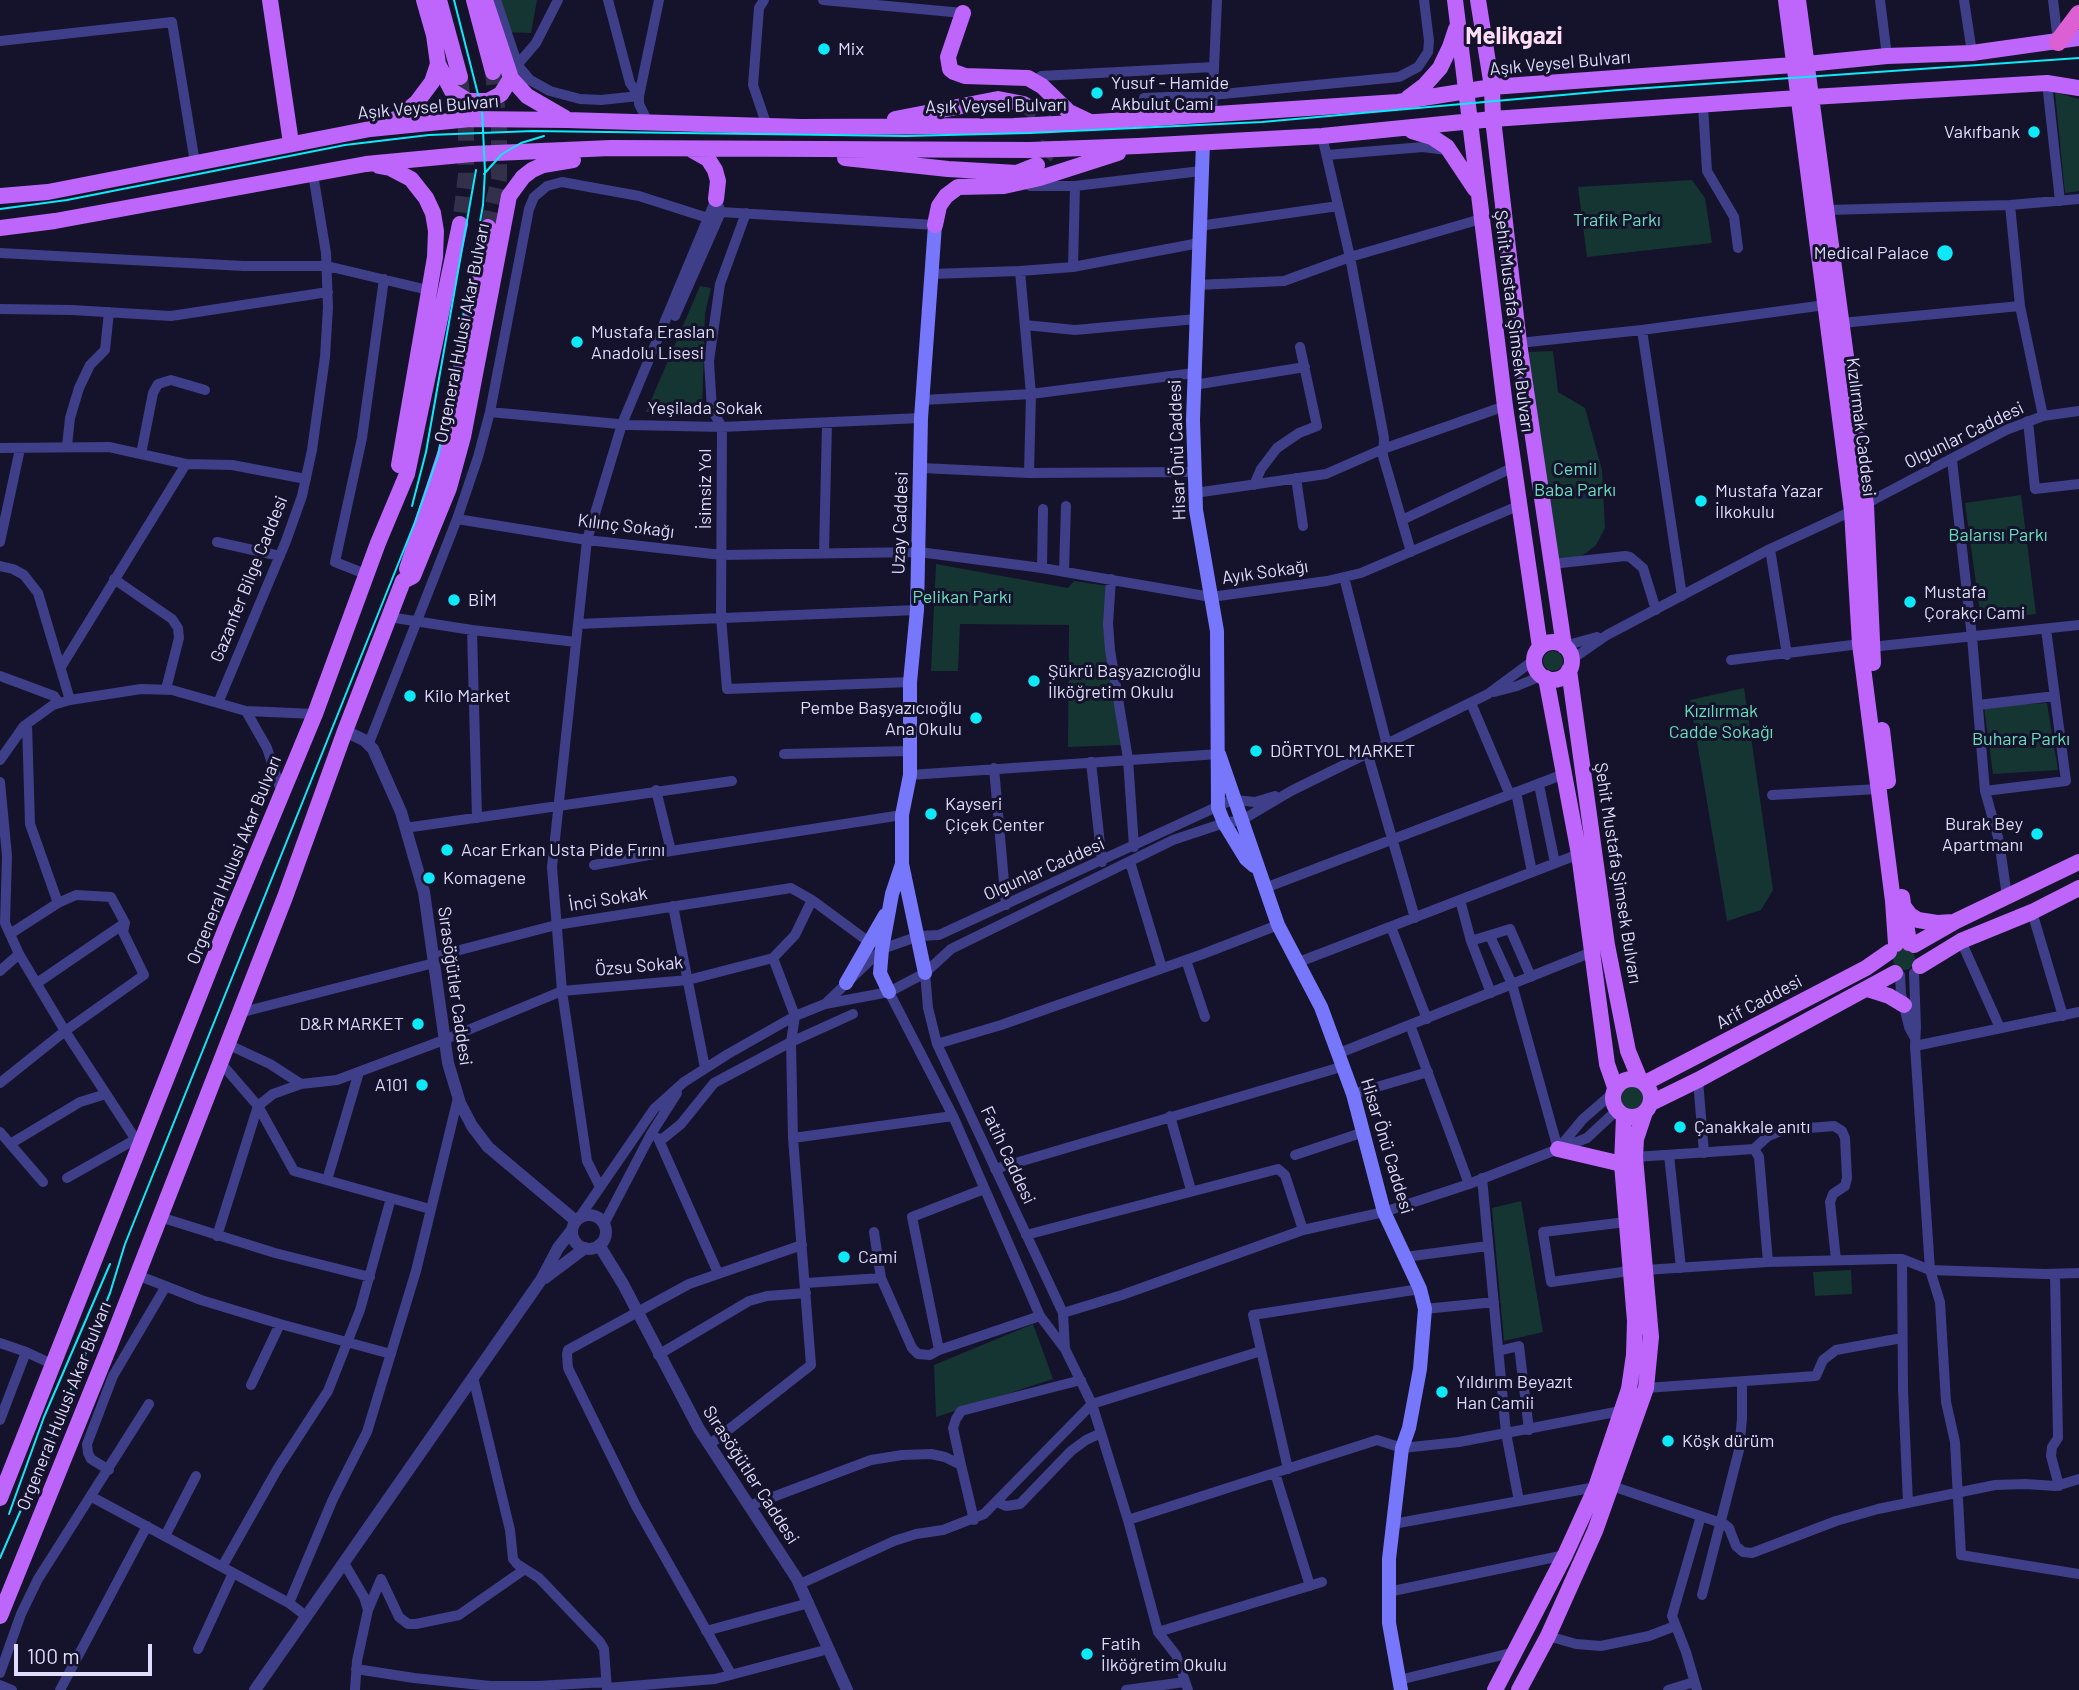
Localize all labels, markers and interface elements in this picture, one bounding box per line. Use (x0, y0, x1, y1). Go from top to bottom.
district label: Melikgazi (1465, 22, 1563, 50)
place label: Mix (838, 38, 864, 60)
marker: Mix (816, 41, 832, 57)
street label: Aşık Veysel Bulvarı (1489, 46, 1631, 80)
place label: Yusuf - Hamide Akbulut Cami (1111, 72, 1229, 114)
marker: Yusuf - Hamide Akbulut Cami (1089, 85, 1105, 101)
street label: Aşık Veysel Bulvarı (357, 90, 499, 124)
street label: Aşık Veysel Bulvarı (925, 94, 1067, 118)
place label: Vakıfbank (1944, 121, 2020, 143)
marker: Vakıfbank (2026, 124, 2042, 140)
street label: Şehit Mustafa Şimsek Bulvarı (1490, 209, 1538, 433)
park label: Trafik Parkı (1573, 209, 1661, 231)
street label: Orgeneral Hulusi Akar Bulvarı (430, 221, 494, 445)
place label: Medical Palace (1814, 242, 1929, 264)
marker: Medical Palace (1935, 243, 1955, 263)
place label: Mustafa Eraslan Anadolu Lisesi (591, 321, 715, 364)
marker: Mustafa Eraslan Anadolu Lisesi (569, 334, 585, 350)
street label: Kızılırmak Caddesi (1842, 356, 1880, 498)
street label: Hisar Önü Caddesi (1164, 379, 1190, 521)
street label: Yeşilada Sokak (647, 397, 763, 419)
street label: Olgunlar Caddesi (1901, 397, 2027, 473)
street label: İsimsiz Yol (694, 449, 716, 529)
park label: Cemil Baba Parkı (1534, 458, 1616, 500)
street label: Uzay Caddesi (887, 471, 913, 575)
place label: Mustafa Yazar İlkokulu (1715, 480, 1823, 522)
street label: Gazanfer Bilge Caddesi (206, 493, 292, 665)
marker: Mustafa Yazar İlkokulu (1693, 493, 1709, 509)
street label: Kılınç Sokağı (576, 509, 676, 543)
park label: Balarısı Parkı (1948, 524, 2048, 546)
street label: Ayık Sokağı (1220, 555, 1310, 589)
place label: Mustafa Çorakçı Cami (1924, 581, 2025, 624)
park label: Pelikan Parkı (912, 586, 1012, 608)
place label: BİM (468, 589, 497, 611)
marker: BİM (446, 592, 462, 608)
marker: Mustafa Çorakçı Cami (1902, 594, 1918, 610)
place label: Şükrü Başyazıcıoğlu İlköğretim Okulu (1048, 660, 1201, 702)
marker: Şükrü Başyazıcıoğlu İlköğretim Okulu (1026, 673, 1042, 689)
place label: Kilo Market (424, 685, 510, 707)
marker: Kilo Market (402, 688, 418, 704)
place label: Pembe Başyazıcıoğlu Ana Okulu (800, 697, 962, 740)
park label: Kızılırmak Cadde Sokağı (1669, 700, 1773, 742)
marker: Pembe Başyazıcıoğlu Ana Okulu (968, 710, 984, 726)
park label: Buhara Parkı (1972, 728, 2070, 750)
place label: DÖRTYOL MARKET (1270, 740, 1415, 762)
marker: DÖRTYOL MARKET (1248, 743, 1264, 759)
street label: Orgeneral Hulusi Akar Bulvarı (182, 752, 286, 968)
street label: Şehit Mustafa Şimsek Bulvarı (1590, 761, 1646, 985)
place label: Kayseri Çiçek Center (945, 793, 1045, 836)
marker: Kayseri Çiçek Center (923, 806, 939, 822)
place label: Burak Bey Apartmanı (1942, 813, 2023, 856)
marker: Burak Bey Apartmanı (2029, 826, 2045, 842)
street label: Olgunlar Caddesi (980, 833, 1108, 905)
place label: Acar Erkan Usta Pide Fırını (461, 839, 665, 861)
marker: Acar Erkan Usta Pide Fırını (439, 842, 455, 858)
place label: Komagene (443, 867, 526, 889)
marker: Komagene (421, 870, 437, 886)
street label: İnci Sokak (567, 882, 649, 916)
street label: Sırasöğütler Caddesi (433, 905, 477, 1067)
street label: Özsu Sokak (594, 951, 684, 981)
street label: Arif Caddesi (1712, 970, 1806, 1034)
place label: D&R MARKET (299, 1013, 404, 1035)
marker: D&R MARKET (410, 1016, 426, 1032)
place label: A101 (375, 1074, 408, 1096)
street label: Hisar Önü Caddesi (1356, 1075, 1418, 1217)
marker: A101 (414, 1077, 430, 1093)
street label: Fatih Caddesi (976, 1103, 1040, 1207)
place label: Çanakkale anıtı (1694, 1116, 1810, 1138)
marker: Çanakkale anıtı (1672, 1119, 1688, 1135)
place label: Cami (858, 1246, 897, 1268)
marker: Cami (836, 1249, 852, 1265)
street label: Orgeneral Hulusi Akar Bulvarı (12, 1298, 116, 1514)
place label: Yıldırım Beyazıt Han Camii (1456, 1371, 1573, 1414)
marker: Yıldırım Beyazıt Han Camii (1434, 1384, 1450, 1400)
street label: Sırasöğütler Caddesi (698, 1402, 804, 1548)
place label: Köşk dürüm (1682, 1430, 1774, 1452)
marker: Köşk dürüm (1660, 1433, 1676, 1449)
scale bar (18, 1630, 156, 1674)
place label: Fatih İlköğretim Okulu (1101, 1633, 1227, 1676)
text: 100 m (27, 1643, 80, 1668)
marker: Fatih İlköğretim Okulu (1079, 1646, 1095, 1662)

